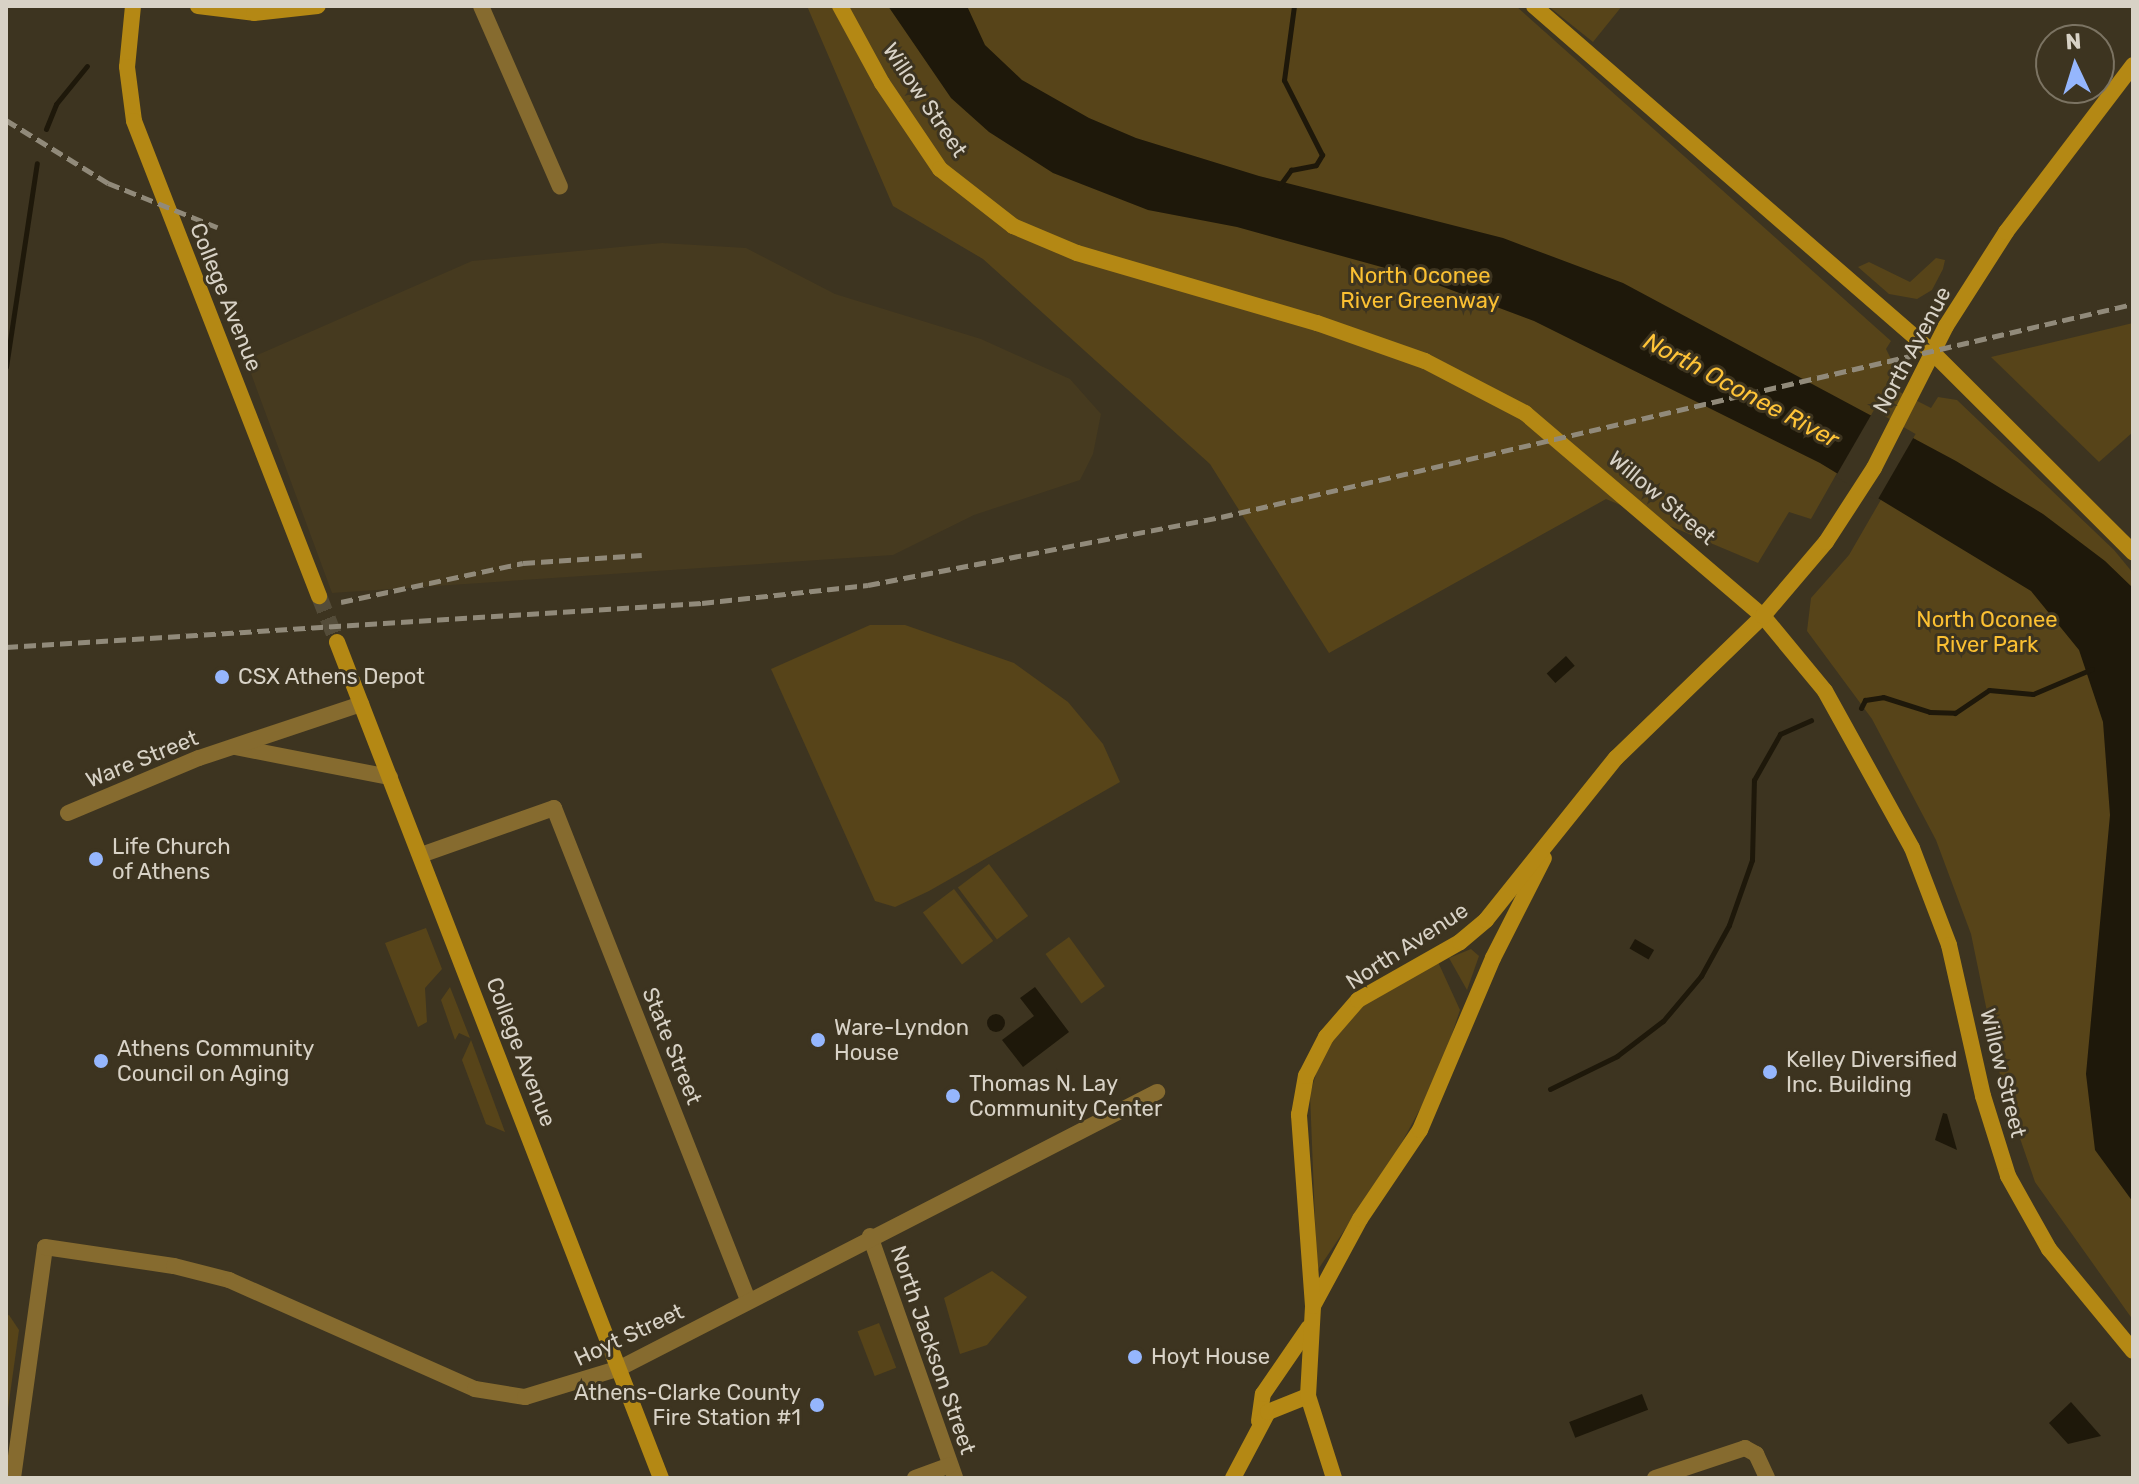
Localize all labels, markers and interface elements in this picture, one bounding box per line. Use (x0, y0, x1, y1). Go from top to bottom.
north arrow (2035, 24, 2115, 104)
text: N (2065, 28, 2082, 56)
street label: Willow Street (877, 38, 973, 162)
street label: College Avenue (184, 219, 268, 375)
park label: North Oconee River Greenway (1340, 262, 1500, 314)
street label: North Avenue (1867, 282, 1957, 418)
water label: North Oconee River (1638, 327, 1844, 455)
street label: Willow Street (1603, 445, 1721, 551)
park label: North Oconee River Park (1916, 606, 2058, 658)
place label: CSX Athens Depot (238, 664, 425, 690)
marker: CSX Athens Depot (213, 668, 231, 686)
street label: Ware Street (82, 725, 202, 793)
place label: Life Church of Athens (112, 833, 231, 884)
marker: Life Church of Athens (87, 850, 105, 868)
street label: North Avenue (1341, 897, 1473, 995)
street label: College Avenue (480, 973, 562, 1131)
street label: State Street (636, 983, 708, 1109)
street label: Willow Street (1974, 1005, 2032, 1141)
place label: Ware-Lyndon House (834, 1014, 969, 1066)
marker: Ware-Lyndon House (809, 1031, 827, 1049)
place label: Athens Community Council on Aging (117, 1035, 314, 1086)
place label: Kelley Diversified Inc. Building (1786, 1046, 1958, 1098)
marker: Athens Community Council on Aging (92, 1052, 110, 1070)
marker: Kelley Diversified Inc. Building (1761, 1063, 1779, 1081)
place label: Thomas N. Lay Community Center (969, 1070, 1163, 1122)
marker: Thomas N. Lay Community Center (944, 1087, 962, 1105)
street label: North Jackson Street (885, 1242, 981, 1458)
street label: Hoyt Street (570, 1298, 688, 1372)
place label: Hoyt House (1151, 1344, 1270, 1370)
marker: Hoyt House (1126, 1348, 1144, 1366)
place label: Athens-Clarke County Fire Station #1 (574, 1379, 801, 1430)
marker: Athens-Clarke County Fire Station #1 (808, 1396, 826, 1414)

